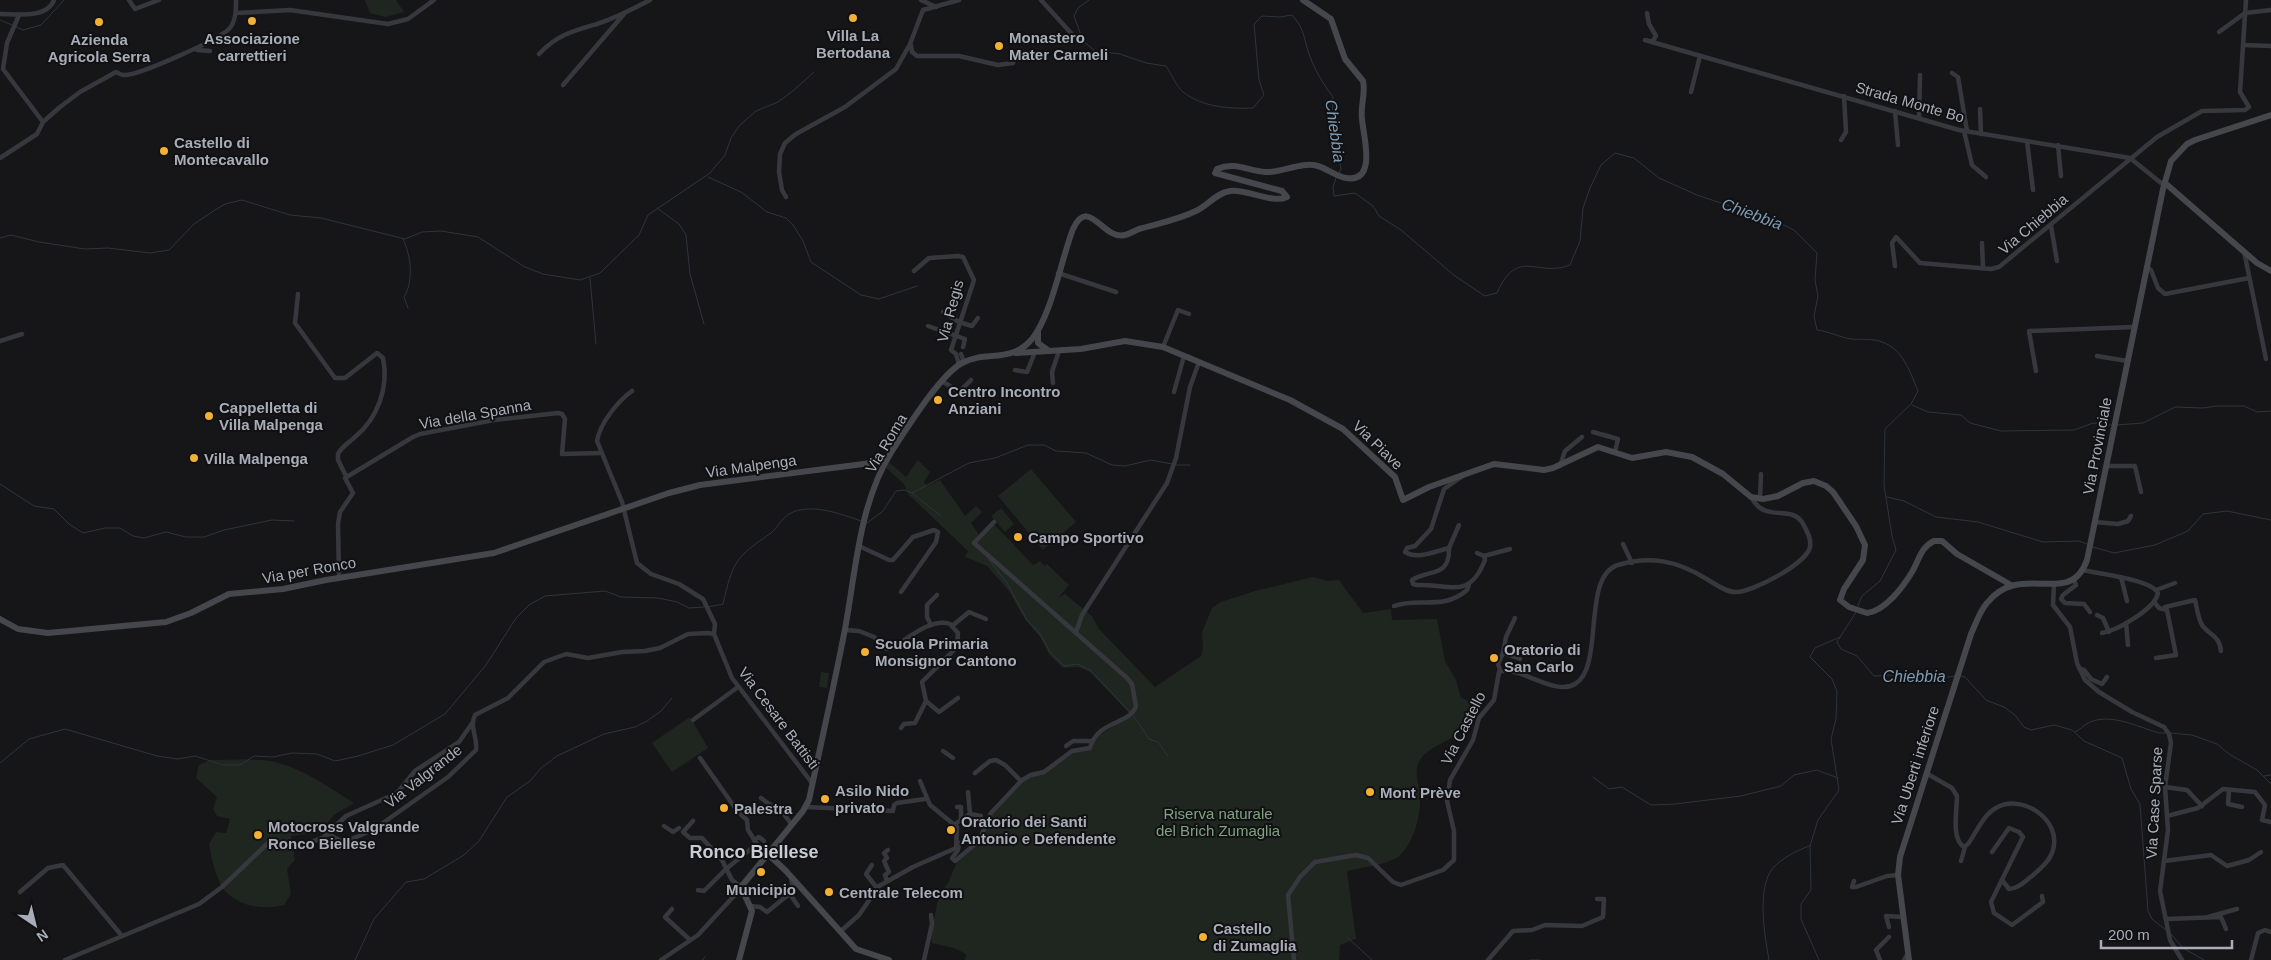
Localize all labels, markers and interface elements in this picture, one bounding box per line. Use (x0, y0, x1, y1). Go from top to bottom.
marker: Villa La Bertodana (847, 12, 859, 24)
marker: Associazione carrettieri (246, 15, 258, 27)
marker: Azienda Agricola Serra (93, 16, 105, 28)
place label: Villa La Bertodana (816, 27, 891, 61)
place label: Monastero Mater Carmeli (1009, 29, 1108, 63)
place label: Associazione carrettieri (204, 30, 300, 64)
place label: Azienda Agricola Serra (48, 31, 151, 65)
marker: Monastero Mater Carmeli (993, 40, 1005, 52)
street label: Strada Monte Bo (1854, 78, 1966, 126)
water label: Chiebbia (1322, 99, 1348, 164)
place label: Castello di Montecavallo (174, 134, 269, 168)
marker: Castello di Montecavallo (158, 145, 170, 157)
street label: Via Chiebbia (1995, 190, 2071, 258)
water label: Chiebbia (1719, 195, 1785, 233)
street label: Via Regis (934, 278, 966, 344)
place label: Centro Incontro Anziani (948, 383, 1061, 417)
marker: Centro Incontro Anziani (932, 394, 944, 406)
street label: Via della Spanna (418, 396, 533, 432)
street label: Via Provinciale (2079, 396, 2115, 496)
place label: Cappelletta di Villa Malpenga (219, 399, 324, 433)
marker: Cappelletta di Villa Malpenga (203, 410, 215, 422)
street label: Via Roma (862, 410, 911, 475)
street label: Via Piave (1349, 417, 1407, 473)
place label: Villa Malpenga (204, 450, 309, 467)
street label: Via Malpenga (705, 451, 798, 481)
marker: Villa Malpenga (188, 452, 200, 464)
place label: Campo Sportivo (1028, 529, 1144, 546)
marker: Campo Sportivo (1012, 531, 1024, 543)
street label: Via per Ronco (261, 553, 357, 587)
place label: Scuola Primaria Monsignor Cantono (875, 635, 1017, 669)
place label: Oratorio di San Carlo (1504, 641, 1581, 675)
marker: Scuola Primaria Monsignor Cantono (859, 646, 871, 658)
marker: Oratorio di San Carlo (1488, 652, 1500, 664)
street label: Via Cesare Battisti (735, 664, 823, 772)
water label: Chiebbia (1882, 668, 1946, 685)
street label: Via Castello (1437, 689, 1489, 767)
street label: Via Uberti inferiore (1888, 703, 1942, 827)
street label: Via Valgrande (381, 741, 465, 811)
street label: Via Case Sparse (2143, 746, 2165, 860)
place label: Asilo Nido privato (835, 782, 909, 816)
place label: Mont Prève (1380, 784, 1461, 801)
marker: Mont Prève (1364, 786, 1376, 798)
marker: Asilo Nido privato (819, 793, 831, 805)
place label: Palestra (734, 800, 793, 817)
marker: Palestra (718, 802, 730, 814)
park label: Riserva naturale del Brich Zumaglia (1156, 805, 1281, 839)
place label: Oratorio dei Santi Antonio e Defendente (961, 813, 1116, 847)
place label: Motocross Valgrande Ronco Biellese (268, 818, 420, 852)
marker: Oratorio dei Santi Antonio e Defendente (945, 824, 957, 836)
marker: Motocross Valgrande Ronco Biellese (252, 829, 264, 841)
district label: Ronco Biellese (689, 842, 819, 862)
marker: Municipio (755, 866, 767, 878)
place label: Municipio (726, 881, 796, 898)
place label: Centrale Telecom (839, 884, 963, 901)
marker: Centrale Telecom (823, 886, 835, 898)
north arrow (10, 900, 60, 950)
scale bar (2101, 918, 2232, 950)
place label: Castello di Zumaglia (1213, 920, 1297, 954)
text: N (34, 926, 51, 945)
text: 200 m (2108, 926, 2150, 943)
marker: Castello di Zumaglia (1197, 931, 1209, 943)

